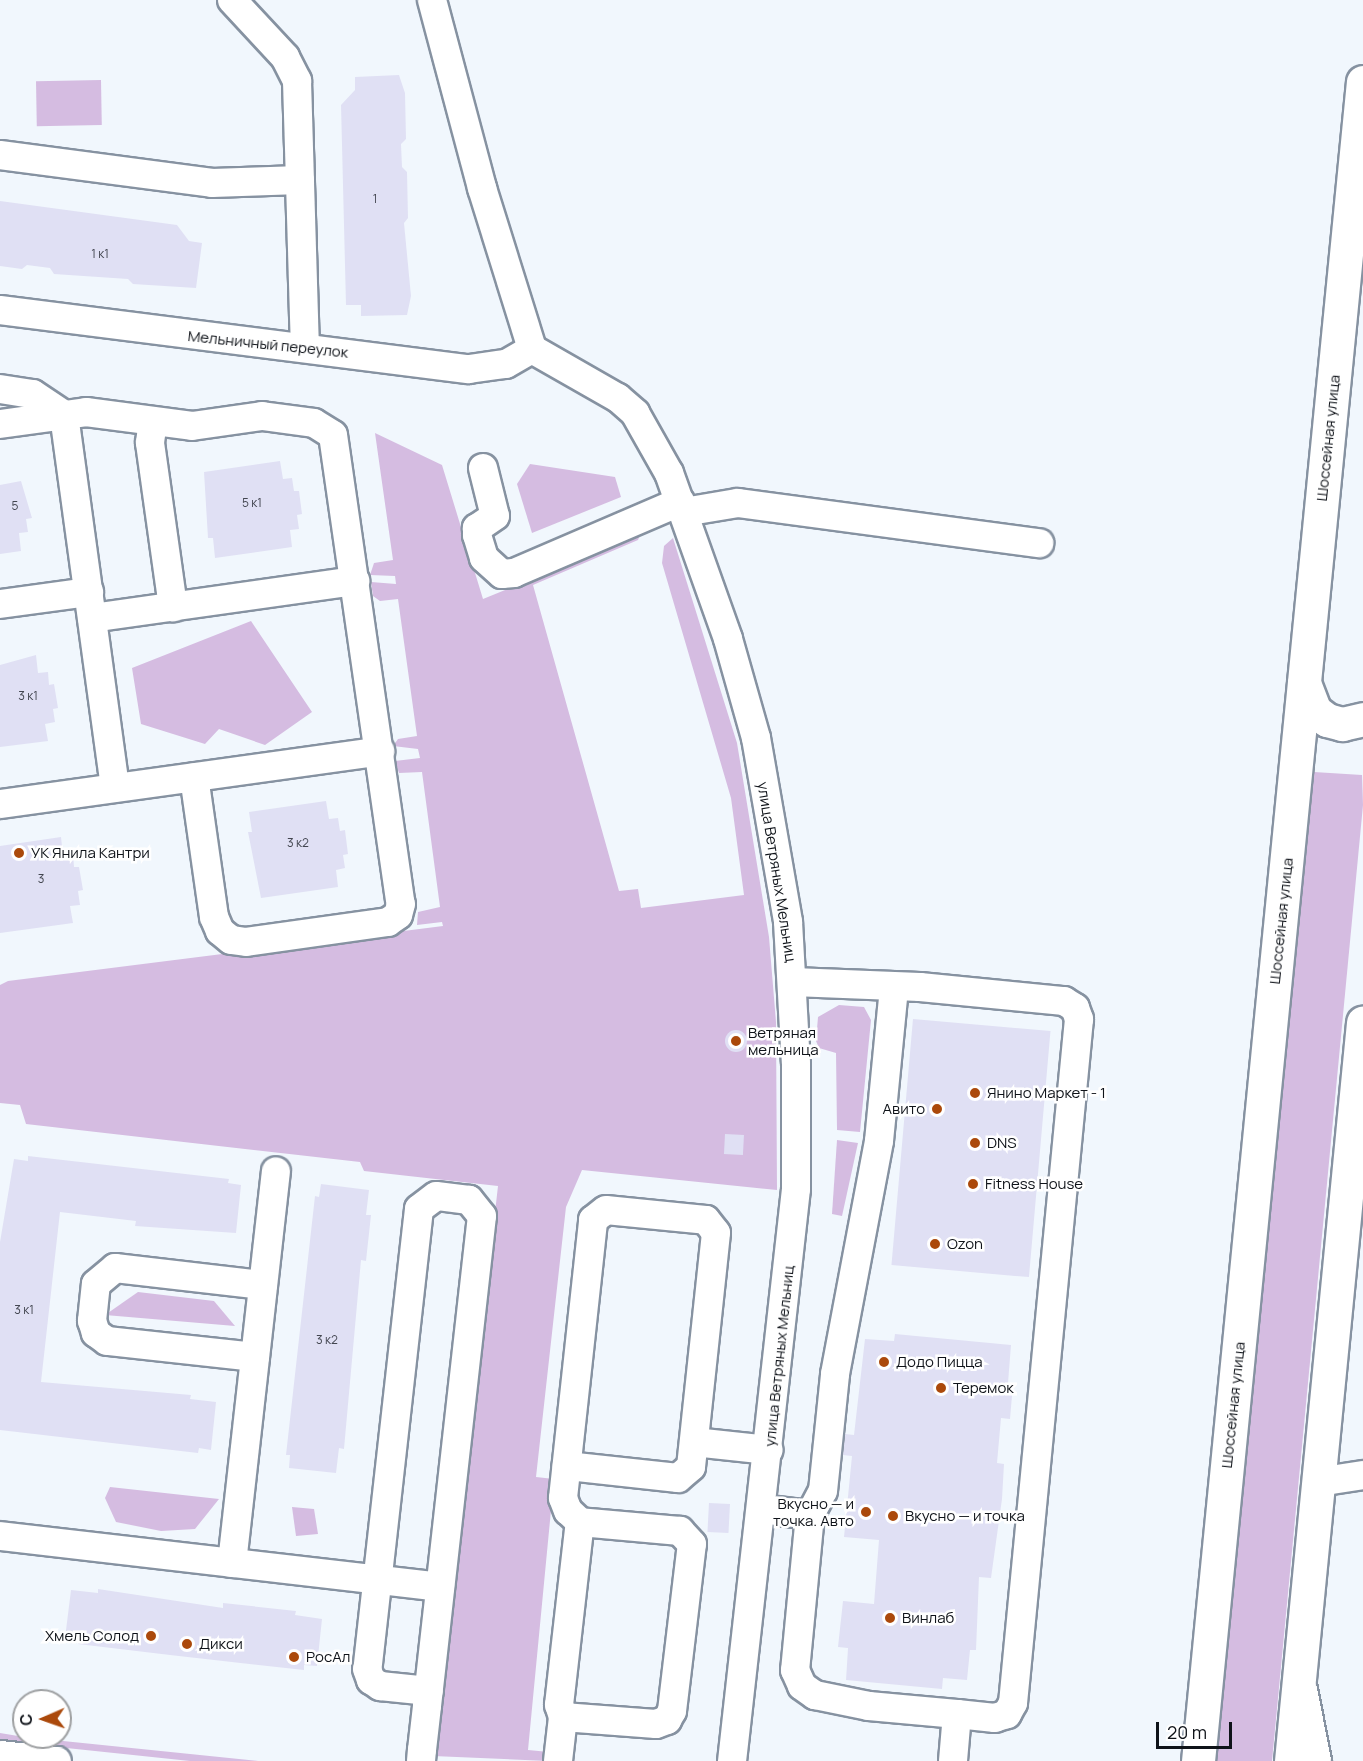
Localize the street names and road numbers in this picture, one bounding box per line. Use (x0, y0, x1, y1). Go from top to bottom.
street label: Мельничный переулок (187, 327, 349, 361)
street label: Шоссейная улица (1312, 374, 1344, 502)
street label: улица Ветряных Мельниц (754, 781, 800, 963)
street label: Шоссейная улица (1265, 857, 1297, 985)
street label: улица Ветряных Мельниц (761, 1264, 797, 1448)
street label: Шоссейная улица (1217, 1341, 1249, 1469)

